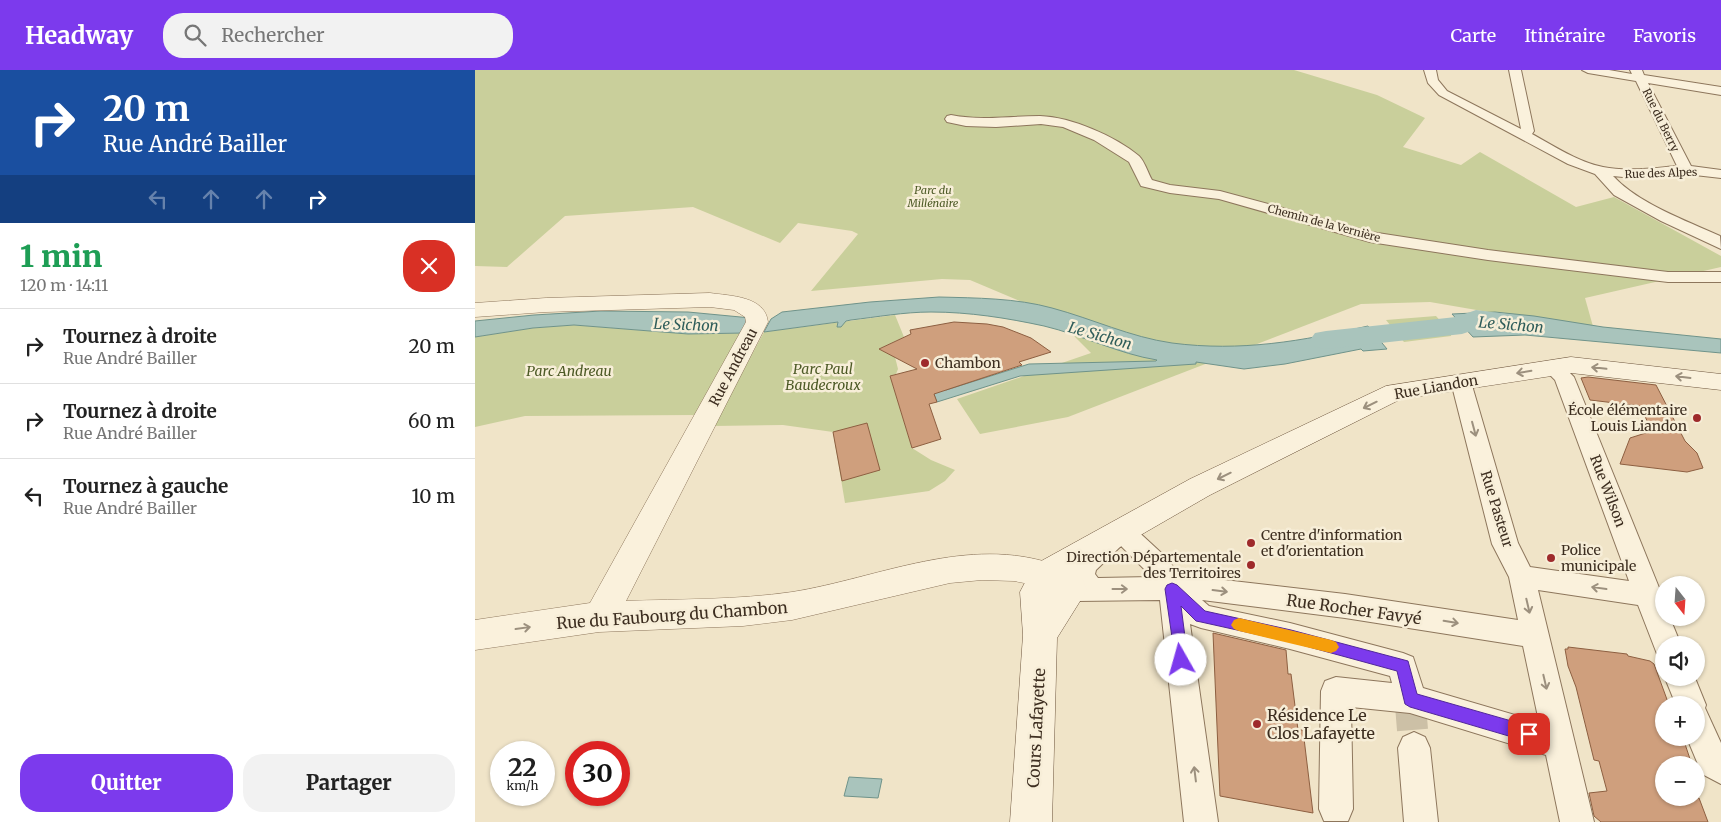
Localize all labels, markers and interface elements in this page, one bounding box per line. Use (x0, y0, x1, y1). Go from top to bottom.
search box (163, 13, 513, 58)
text: Headway (25, 20, 133, 51)
icon: search (181, 21, 209, 49)
text: Rechercher (221, 23, 325, 47)
text: Carte (1450, 24, 1496, 47)
text: Itinéraire (1524, 24, 1605, 47)
text: Favoris (1633, 24, 1696, 47)
street label: Rue du Berry (1640, 86, 1683, 154)
text: 20 m (103, 87, 190, 131)
icon: right (20, 90, 85, 155)
text: Rue André Bailler (103, 130, 287, 158)
street label: Rue des Alpes (1624, 165, 1698, 181)
park label: Parc du Millénaire (907, 183, 959, 210)
icon: left (144, 185, 172, 213)
icon: ahead (197, 185, 225, 213)
icon: ahead (250, 185, 278, 213)
icon: right (303, 185, 331, 213)
street label: Chemin de la Vernière (1266, 201, 1382, 245)
text: 1 min (20, 237, 102, 275)
button: close (403, 240, 455, 292)
text: 120 m · 14:11 (20, 275, 108, 295)
water label: Le Sichon (1478, 312, 1544, 337)
water label: Le Sichon (653, 314, 719, 335)
water label: Le Sichon (1066, 317, 1134, 354)
text: Tournez à droite (63, 324, 217, 348)
street label: Rue Andreau (705, 325, 761, 409)
icon: right (20, 332, 48, 360)
text: 20 m (408, 334, 455, 358)
text: Rue André Bailler (63, 348, 197, 368)
place label: Chambon (935, 354, 1001, 372)
marker: Chambon (919, 357, 931, 369)
park label: Parc Paul Baudecroux (785, 360, 861, 394)
park label: Parc Andreau (526, 362, 612, 380)
one-way arrow (1591, 363, 1607, 373)
one-way arrow (1516, 368, 1532, 378)
street label: Rue Liandon (1393, 371, 1479, 403)
one-way arrow (1675, 372, 1691, 382)
text: Tournez à droite (63, 399, 217, 423)
one-way arrow (1362, 400, 1377, 410)
place label: École élémentaire Louis Liandon (1568, 401, 1687, 435)
icon: right (20, 407, 48, 435)
text: 60 m (408, 409, 455, 433)
marker: École élémentaire Louis Liandon (1691, 412, 1703, 424)
one-way arrow (1469, 421, 1479, 437)
text: Rue André Bailler (63, 423, 197, 443)
street label: Rue Wilson (1586, 452, 1630, 530)
street label: Rue Pasteur (1477, 468, 1517, 550)
one-way arrow (1216, 471, 1231, 481)
text: Tournez à gauche (63, 474, 228, 498)
icon: left (20, 482, 48, 510)
text: 10 m (412, 484, 455, 508)
text: Rue André Bailler (63, 498, 197, 518)
place label: Centre d'information et d'orientation (1261, 526, 1402, 560)
marker: Centre d'information et d'orientation (1245, 537, 1257, 549)
place label: Police municipale (1561, 541, 1636, 575)
place label: Direction Départementale des Territoires (1066, 548, 1241, 582)
marker: Police municipale (1545, 552, 1557, 564)
marker: Direction Départementale des Territoires (1245, 559, 1257, 571)
north arrow (1655, 576, 1705, 626)
map controls (1655, 576, 1705, 806)
one-way arrow (1592, 583, 1608, 593)
one-way arrow (1111, 584, 1127, 594)
one-way arrow (1212, 586, 1228, 596)
street label: Rue Rocher Favyé (1285, 590, 1423, 628)
street label: Rue du Faubourg du Chambon (556, 597, 789, 633)
one-way arrow (1524, 598, 1533, 614)
one-way arrow (1442, 618, 1458, 628)
one-way arrow (515, 623, 531, 633)
position arrow (1154, 633, 1206, 685)
button: sound (1655, 636, 1705, 686)
street label: Cours Lafayette (1023, 668, 1049, 788)
one-way arrow (1541, 674, 1550, 690)
button: + (1655, 696, 1705, 746)
place label: Résidence Le Clos Lafayette (1267, 705, 1375, 743)
pin (1508, 713, 1550, 755)
marker: Résidence Le Clos Lafayette (1251, 718, 1263, 730)
icon: arrive (1515, 720, 1543, 748)
speed limit sign: 30 (565, 741, 630, 806)
text: 22 (508, 751, 537, 783)
button: Quitter (20, 754, 233, 812)
button: Partager (243, 754, 455, 812)
button: − (1655, 756, 1705, 806)
one-way arrow (1190, 766, 1200, 782)
text: km/h (507, 778, 538, 793)

